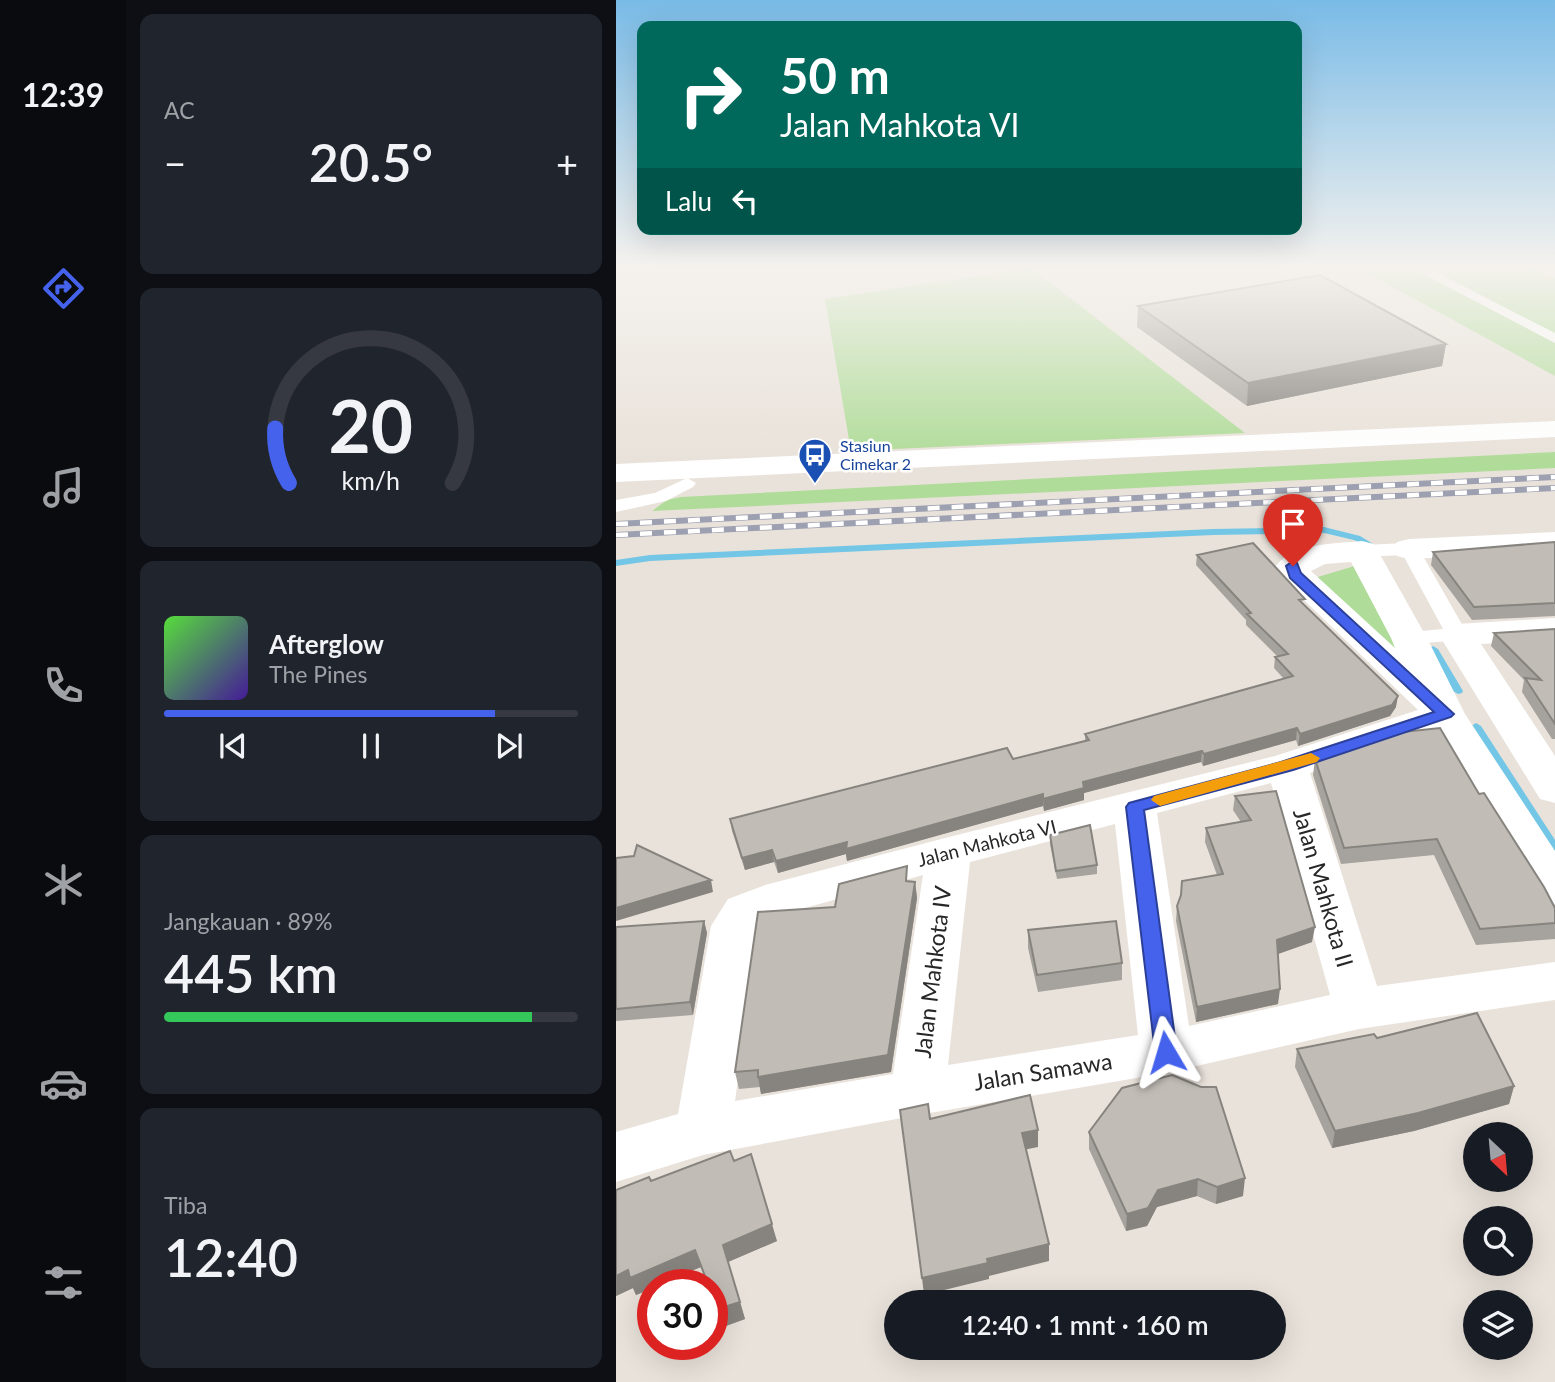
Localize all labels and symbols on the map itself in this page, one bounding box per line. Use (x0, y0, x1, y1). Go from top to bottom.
bus stop icon: Stasiun Cimekar 2 (796, 436, 834, 485)
place label: Stasiun Cimekar 2 (840, 436, 911, 473)
pin (1263, 494, 1323, 566)
street label: Jalan Mahkota II (1288, 805, 1360, 970)
street label: Jalan Mahkota VI (915, 814, 1059, 871)
street label: Jalan Mahkota IV (908, 884, 956, 1059)
position arrow (1129, 1015, 1203, 1089)
street label: Jalan Samawa (972, 1046, 1114, 1096)
north arrow (1463, 1122, 1533, 1192)
speed limit sign: 30 (637, 1269, 728, 1360)

